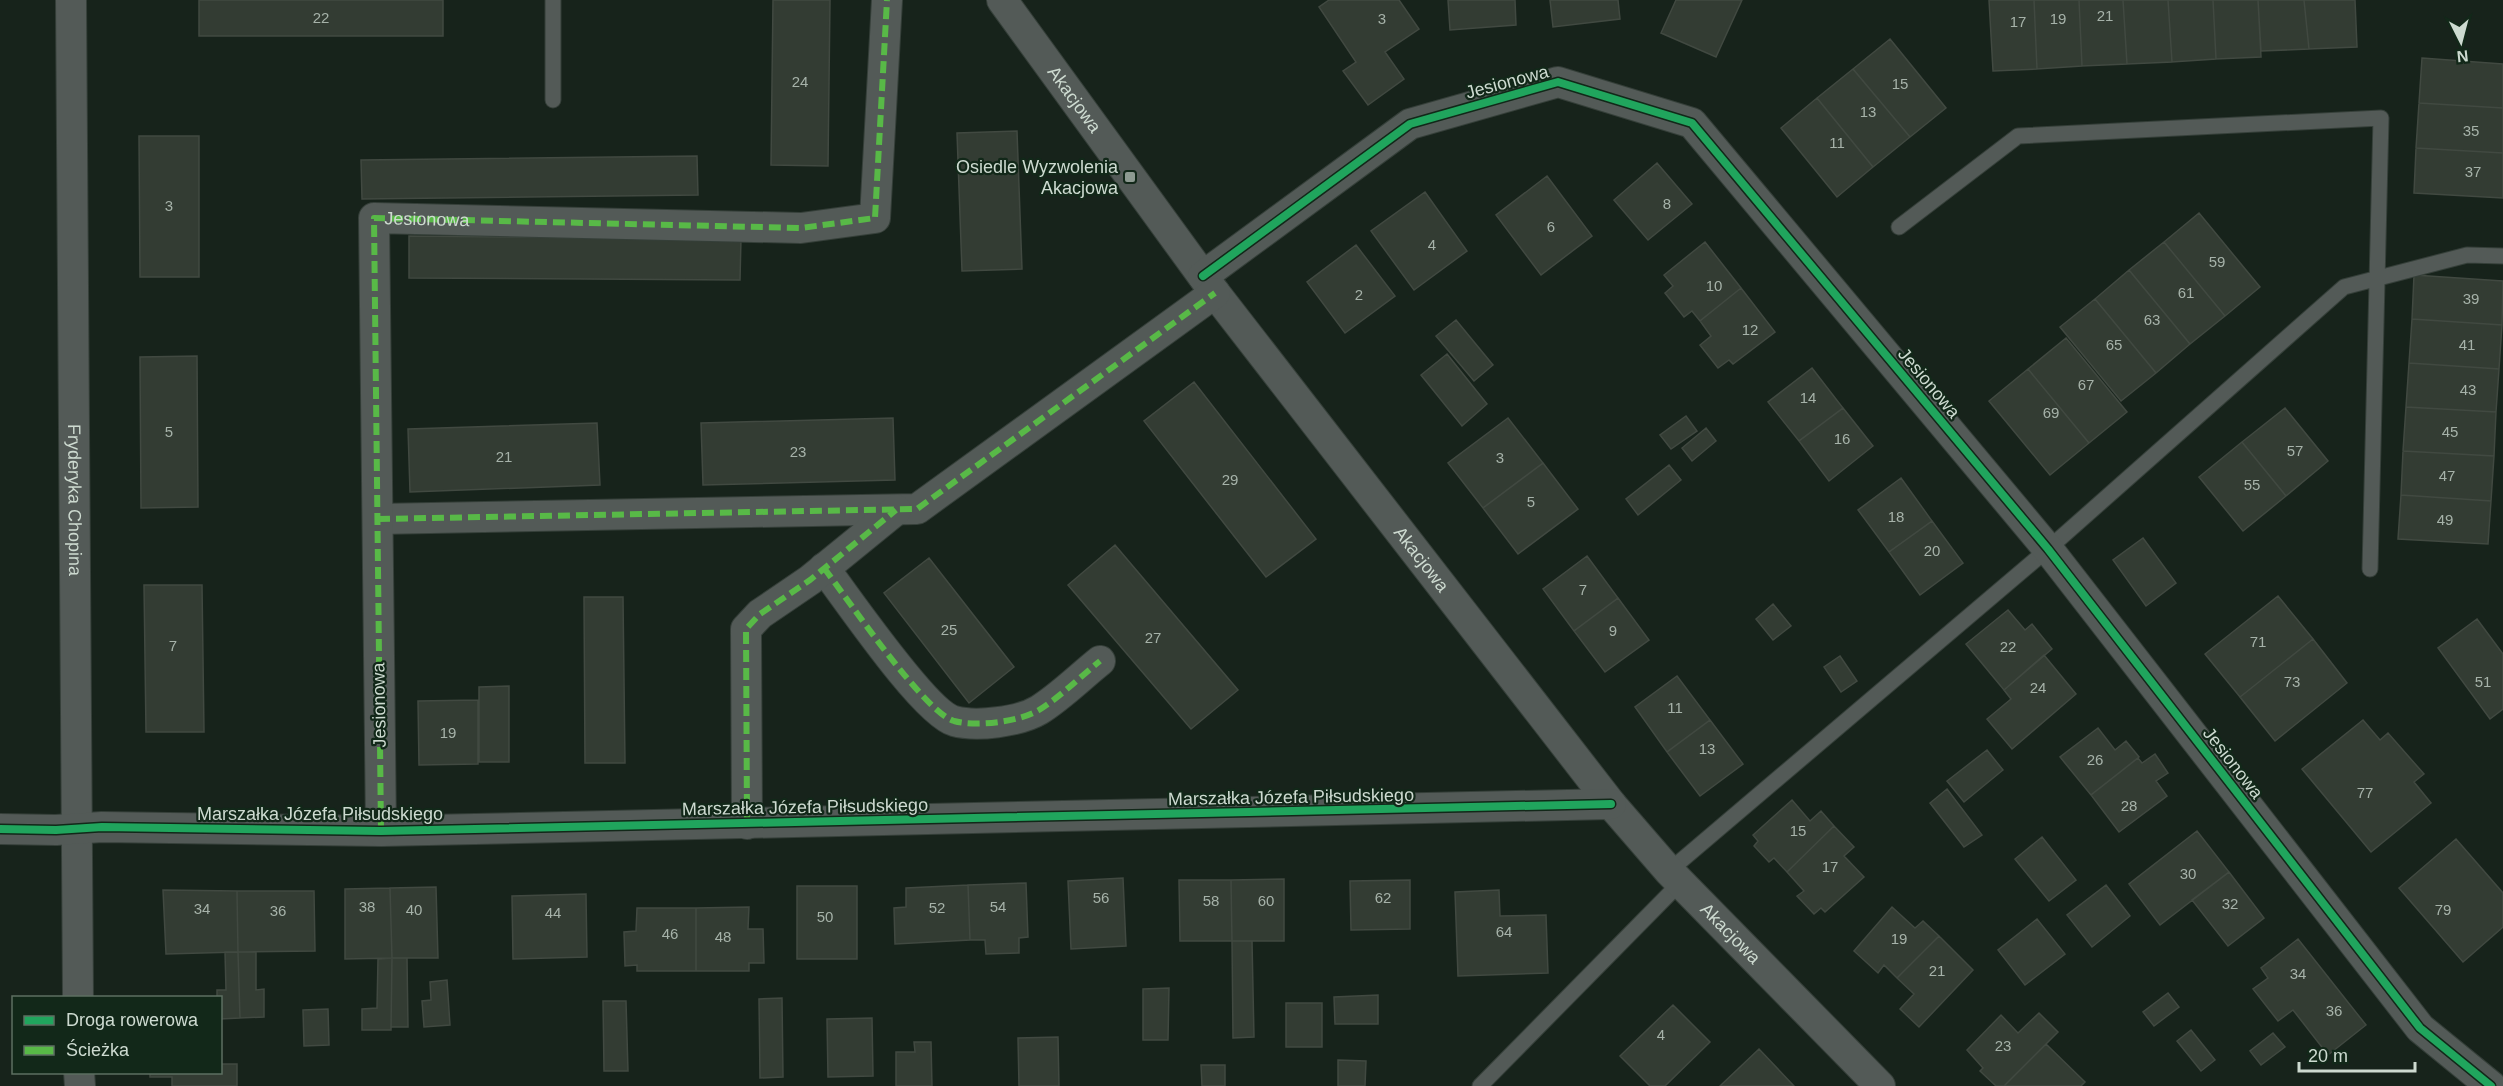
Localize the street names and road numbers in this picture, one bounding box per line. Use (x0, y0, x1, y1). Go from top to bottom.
street label: Jesionowa (1463, 61, 1552, 103)
street label: Akacjowa (1044, 62, 1106, 137)
street label: Jesionowa (384, 208, 471, 230)
street label: Jesionowa (1894, 344, 1965, 423)
street label: Fryderyka Chopina (64, 424, 85, 577)
street label: Akacjowa (1390, 523, 1453, 597)
street label: Jesionowa (368, 661, 390, 748)
street label: Jesionowa (2199, 723, 2268, 803)
street label: Marszałka Józefa Piłsudskiego (1168, 785, 1414, 809)
street label: Marszałka Józefa Piłsudskiego (682, 795, 928, 819)
street label: Marszałka Józefa Piłsudskiego (197, 804, 443, 824)
street label: Akacjowa (1696, 899, 1765, 969)

